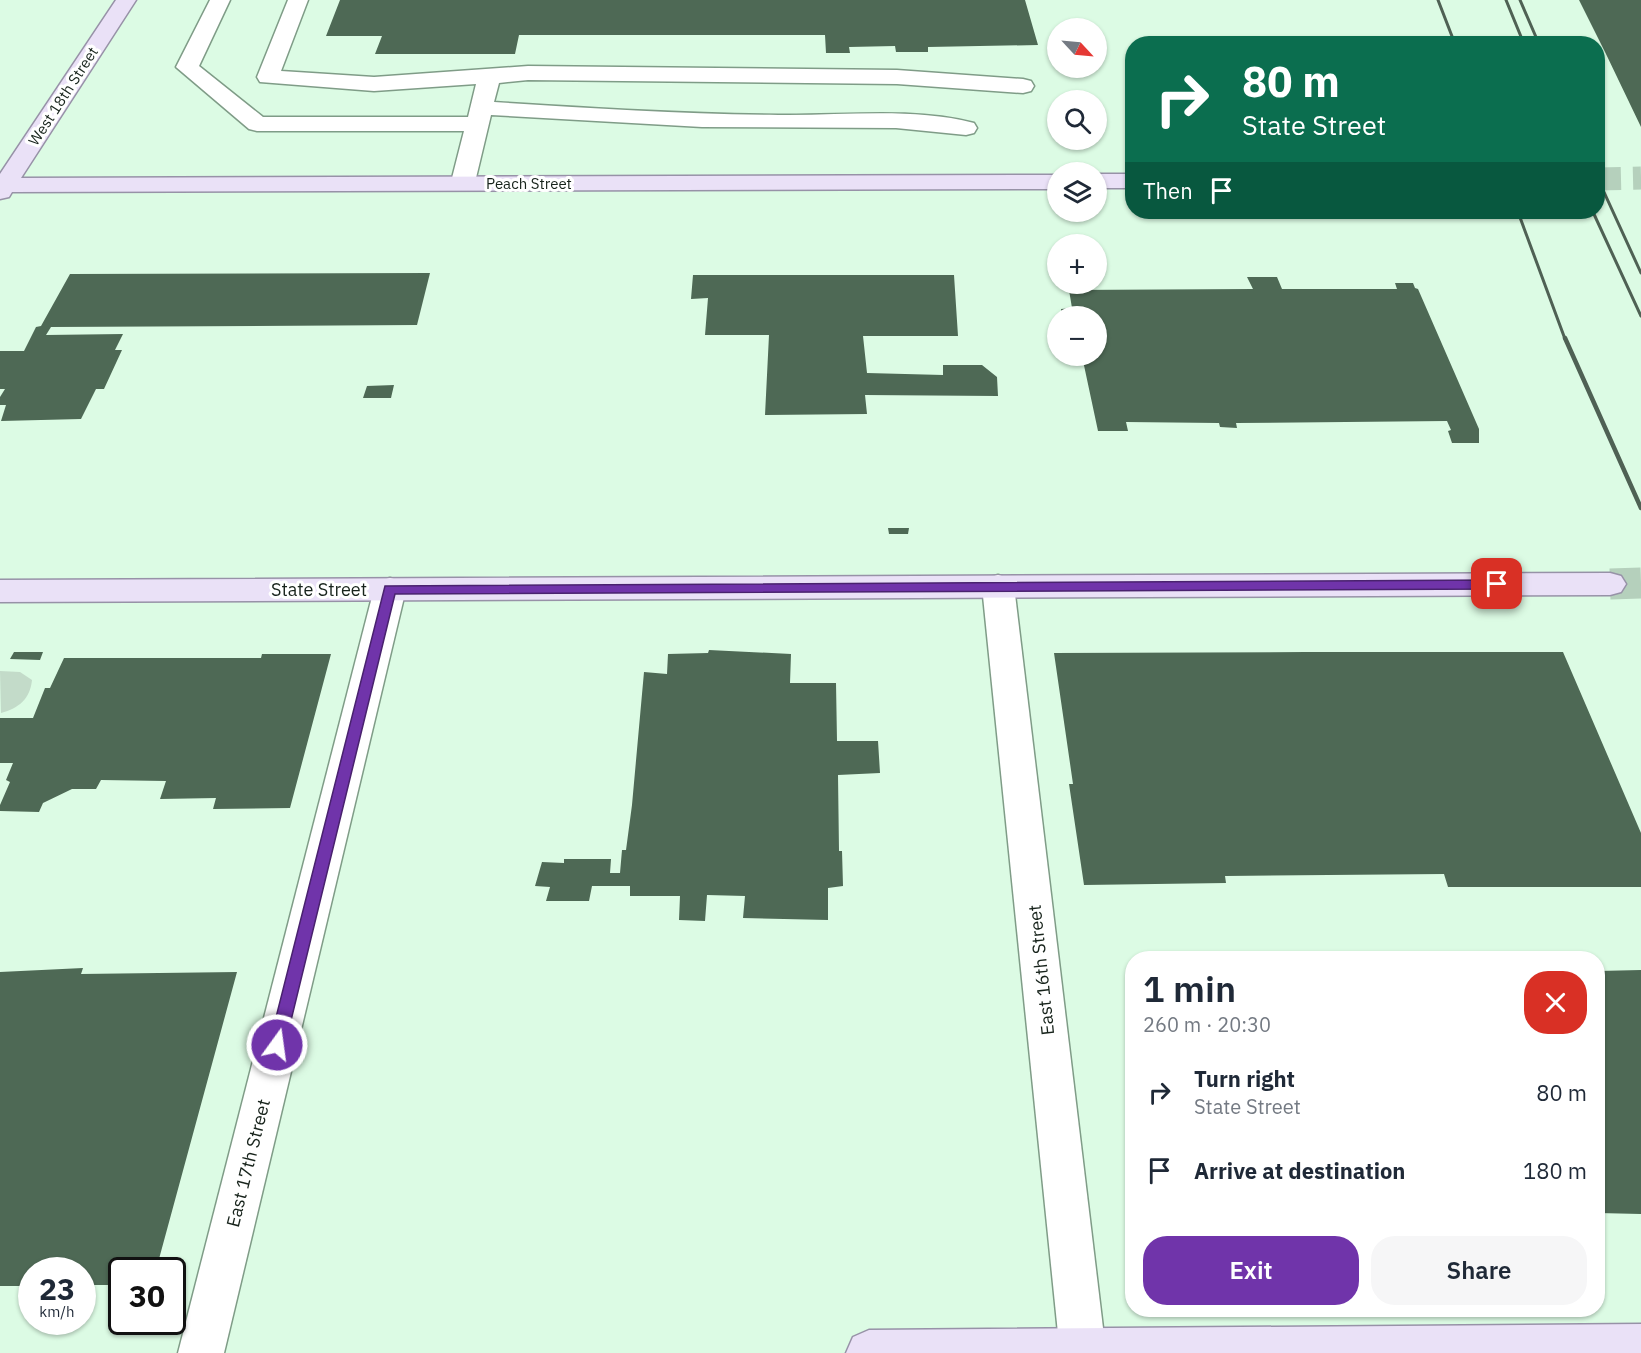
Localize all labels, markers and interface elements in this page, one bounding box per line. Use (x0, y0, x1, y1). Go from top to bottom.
north arrow (1047, 18, 1107, 78)
map controls (1047, 18, 1107, 366)
street label: West 18th Street (24, 43, 102, 149)
text: 80 m (1242, 54, 1340, 109)
icon: right (1143, 60, 1221, 138)
button: search (1047, 90, 1107, 150)
text: State Street (1242, 107, 1386, 142)
button: layers (1047, 162, 1107, 222)
street label: Peach Street (486, 174, 572, 193)
icon: arrive (1205, 174, 1238, 207)
text: Then (1143, 176, 1193, 205)
button: + (1047, 234, 1107, 294)
button: − (1047, 306, 1107, 366)
pin (1471, 558, 1522, 609)
icon: arrive (1480, 567, 1513, 600)
street label: State Street (271, 578, 367, 601)
street label: East 16th Street (1023, 904, 1059, 1036)
text: 1 min (1143, 965, 1236, 1012)
button: close (1524, 971, 1587, 1034)
text: 260 m · 20:30 (1143, 1011, 1271, 1038)
position arrow (245, 1013, 309, 1077)
text: Turn right (1194, 1064, 1295, 1093)
icon: right (1143, 1076, 1176, 1109)
text: 80 m (1536, 1078, 1587, 1107)
text: State Street (1194, 1093, 1301, 1120)
street label: East 17th Street (221, 1097, 275, 1229)
icon: arrive (1143, 1154, 1176, 1187)
text: Arrive at destination (1194, 1156, 1405, 1185)
text: 180 m (1523, 1156, 1587, 1185)
button: Exit (1143, 1236, 1359, 1305)
button: Share (1371, 1236, 1587, 1305)
speed limit sign: 30 (108, 1257, 186, 1335)
text: 23 (39, 1269, 75, 1308)
text: km/h (39, 1302, 75, 1321)

